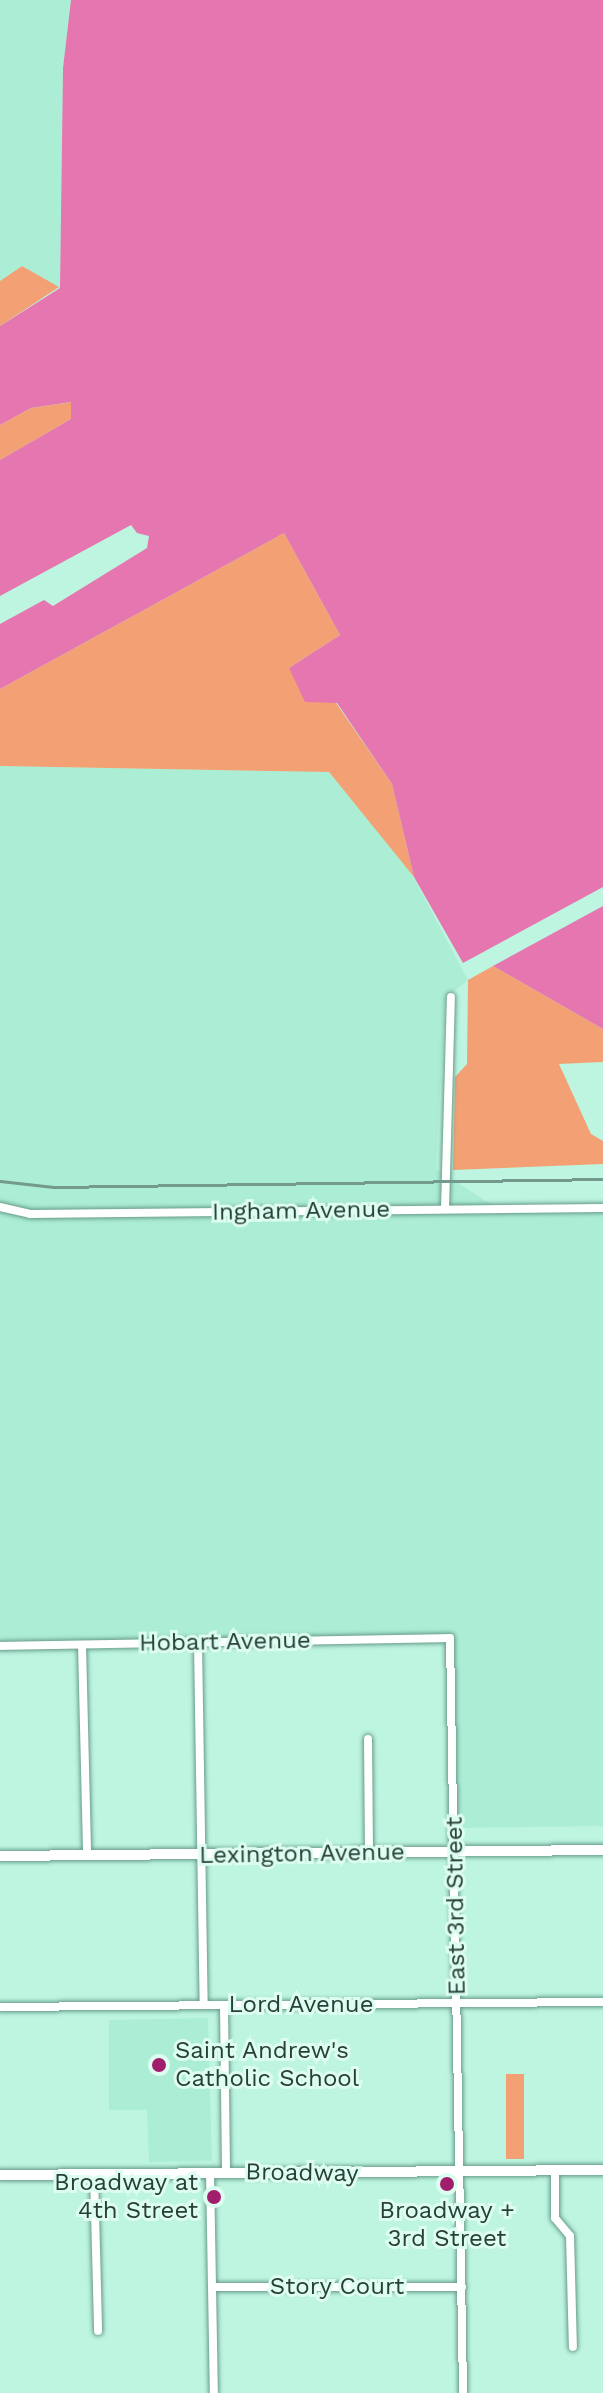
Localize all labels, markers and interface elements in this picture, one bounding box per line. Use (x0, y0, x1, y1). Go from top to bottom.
street label: Ingham Avenue (211, 1195, 391, 1227)
street label: Hobart Avenue (138, 1626, 312, 1658)
street label: East 3rd Street (440, 1816, 472, 1996)
street label: Lexington Avenue (198, 1838, 406, 1870)
street label: Lord Avenue (228, 1991, 374, 2019)
place label: Saint Andrew's Catholic School (175, 2037, 359, 2093)
marker: Saint Andrew's Catholic School (150, 2056, 168, 2074)
street label: Broadway (245, 2158, 359, 2188)
place label: Broadway at 4th Street (53, 2169, 198, 2225)
marker: Broadway + 3rd Street (438, 2175, 456, 2193)
marker: Broadway at 4th Street (205, 2188, 223, 2206)
place label: Broadway + 3rd Street (379, 2197, 515, 2253)
street label: Story Court (270, 2273, 404, 2301)

